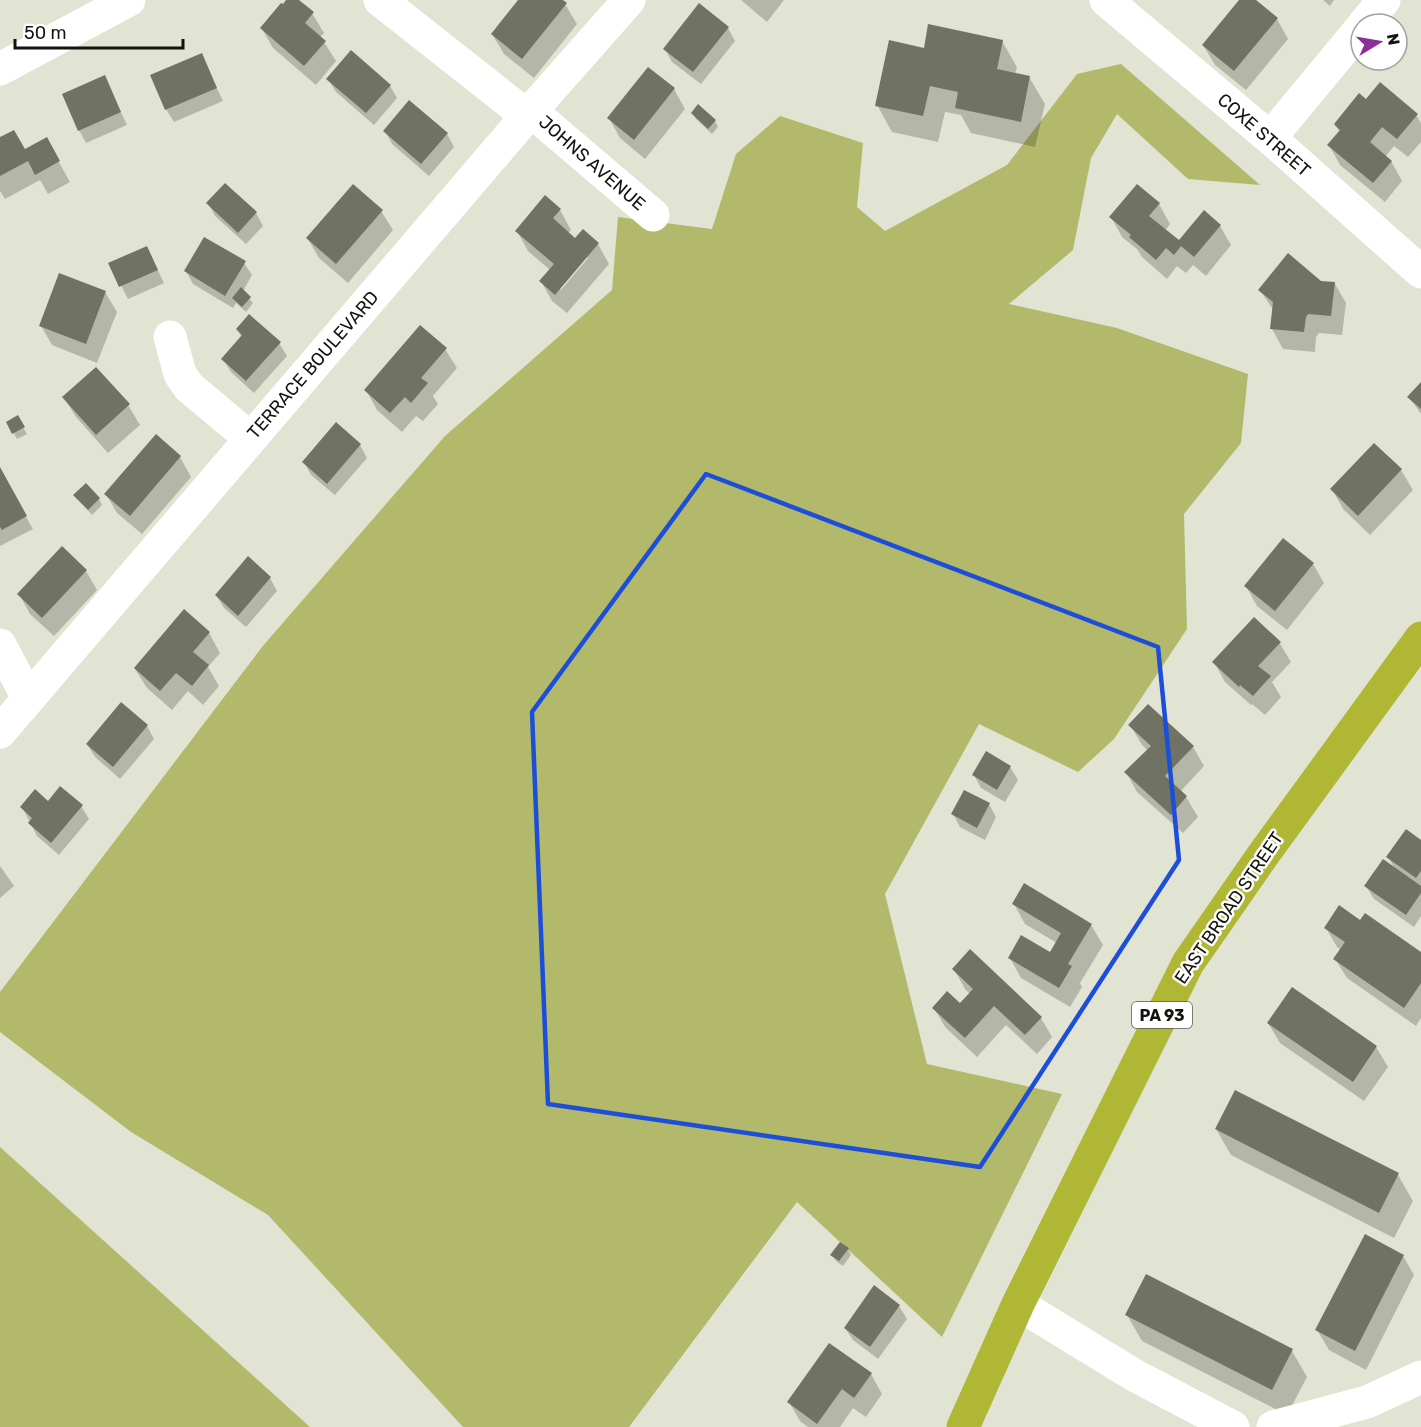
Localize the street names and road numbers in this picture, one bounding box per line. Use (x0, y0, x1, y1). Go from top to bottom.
street label: COXE STREET (1213, 89, 1315, 181)
street label: JOHNS AVENUE (534, 111, 650, 215)
street label: TERRACE BOULEVARD (243, 286, 383, 444)
street label: EAST BROAD STREET (1170, 828, 1288, 988)
road number: PA 93 (1132, 1002, 1192, 1028)

